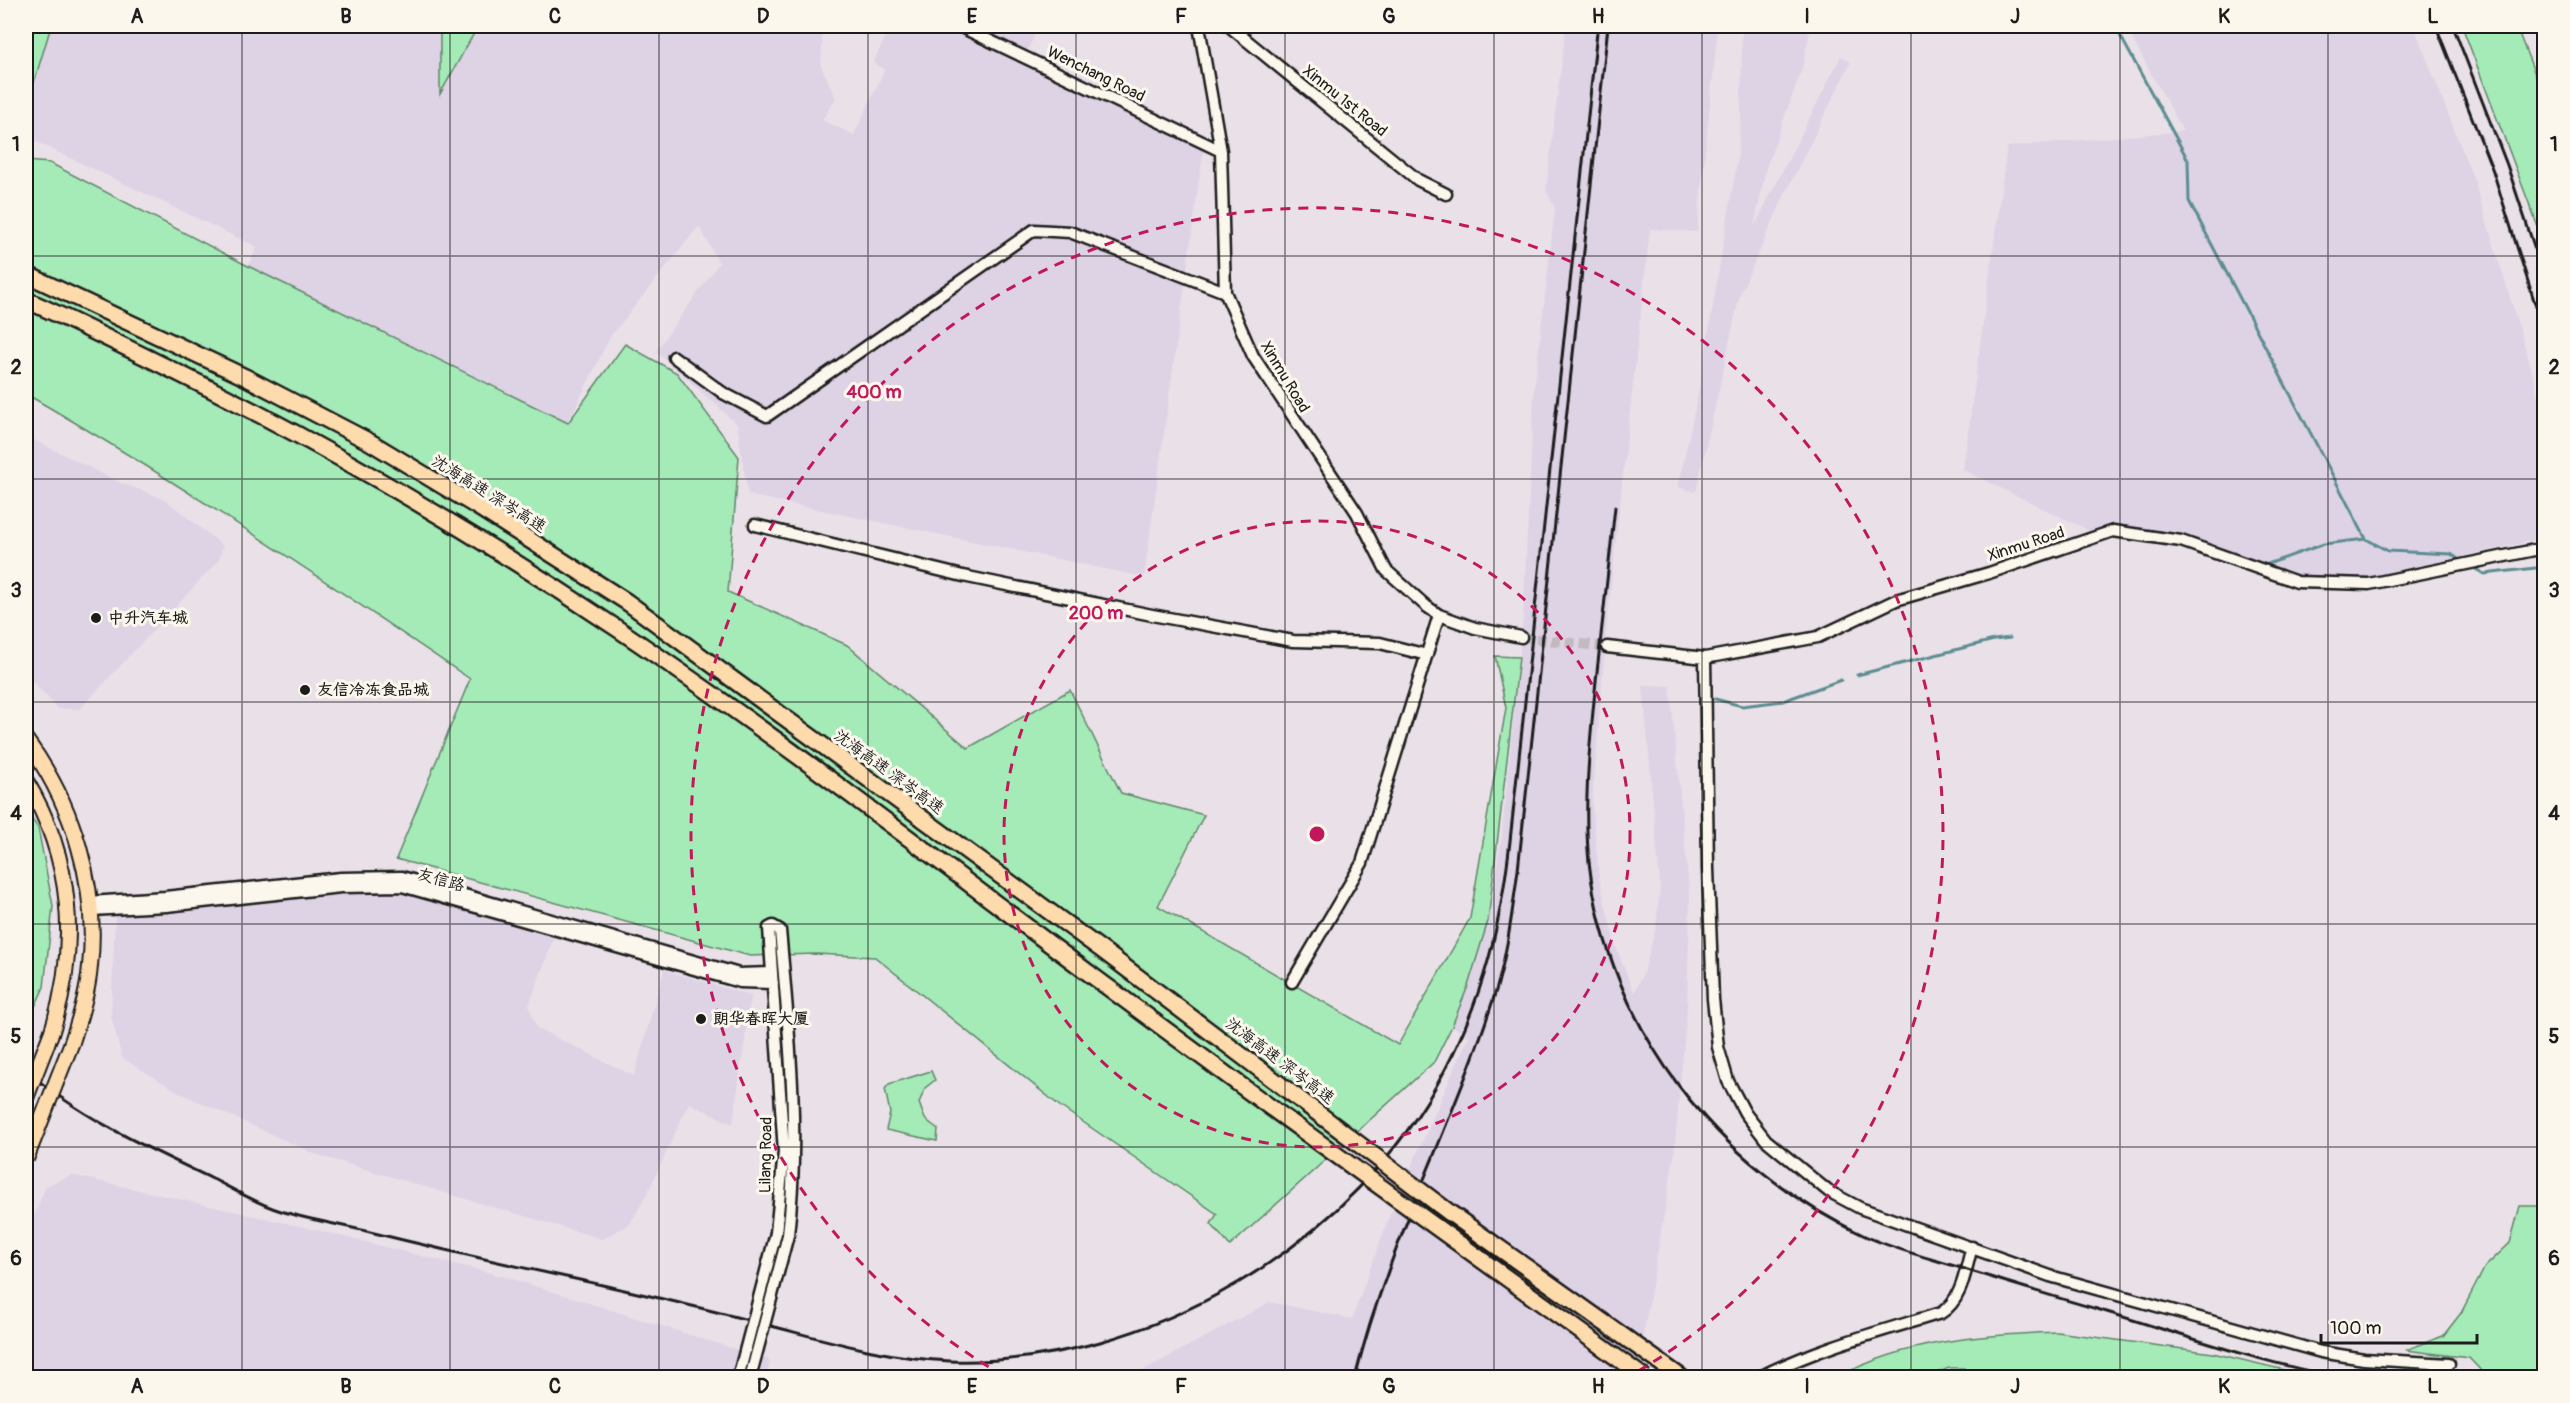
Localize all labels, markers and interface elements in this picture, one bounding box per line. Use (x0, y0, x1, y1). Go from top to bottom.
text: A (131, 4, 144, 29)
text: B (340, 4, 352, 29)
text: C (549, 4, 561, 29)
text: D (757, 4, 770, 29)
text: E (967, 4, 978, 29)
text: F (1175, 4, 1187, 29)
text: G (1382, 4, 1396, 29)
text: H (1592, 4, 1605, 29)
text: I (1804, 4, 1810, 29)
text: J (2010, 4, 2020, 29)
text: K (2218, 4, 2230, 29)
text: L (2427, 4, 2439, 29)
street label: Wenchang Road (1044, 42, 1148, 106)
street label: Xinmu 1st Road (1299, 61, 1391, 141)
text: 1 (12, 132, 20, 157)
text: 1 (2550, 132, 2558, 157)
street label: Xinmu Road (1256, 338, 1314, 416)
text: 2 (10, 355, 22, 380)
text: 2 (2548, 355, 2560, 380)
text: 400 m (847, 381, 901, 404)
street label: 沈海高速 深岑高速 (428, 451, 550, 537)
street label: Xinmu Road (1985, 522, 2067, 566)
text: 3 (10, 578, 22, 603)
text: 3 (2548, 578, 2560, 603)
text: 200 m (1069, 602, 1123, 625)
place label: 中升汽车城 (108, 608, 188, 628)
marker: 中升汽车城 (89, 611, 103, 625)
place label: 友信冷冻食品城 (317, 680, 429, 700)
marker: 友信冷冻食品城 (298, 683, 312, 697)
street label: 沈海高速 深岑高速 (830, 725, 948, 819)
text: 4 (10, 801, 22, 826)
text: 4 (2548, 801, 2560, 826)
centre of rings (1307, 824, 1327, 844)
street label: 友信路 (415, 864, 467, 896)
place label: 朗华春晖大厦 (713, 1009, 809, 1029)
marker: 朗华春晖大厦 (694, 1012, 708, 1026)
street label: 沈海高速 深岑高速 (1221, 1013, 1339, 1109)
text: 5 (11, 1024, 22, 1049)
text: 5 (2549, 1024, 2560, 1049)
street label: Lilang Road (755, 1117, 777, 1193)
text: 6 (10, 1246, 22, 1271)
text: 6 (2548, 1246, 2560, 1271)
scale bar (2321, 1307, 2477, 1345)
text: 100 m (2330, 1317, 2382, 1340)
text: A (131, 1374, 144, 1399)
text: B (340, 1374, 352, 1399)
text: C (549, 1374, 561, 1399)
text: D (757, 1374, 770, 1399)
text: E (967, 1374, 978, 1399)
text: F (1175, 1374, 1187, 1399)
text: G (1382, 1374, 1396, 1399)
text: H (1592, 1374, 1605, 1399)
text: I (1804, 1374, 1810, 1399)
text: J (2010, 1374, 2020, 1399)
text: K (2218, 1374, 2230, 1399)
text: L (2427, 1374, 2439, 1399)

